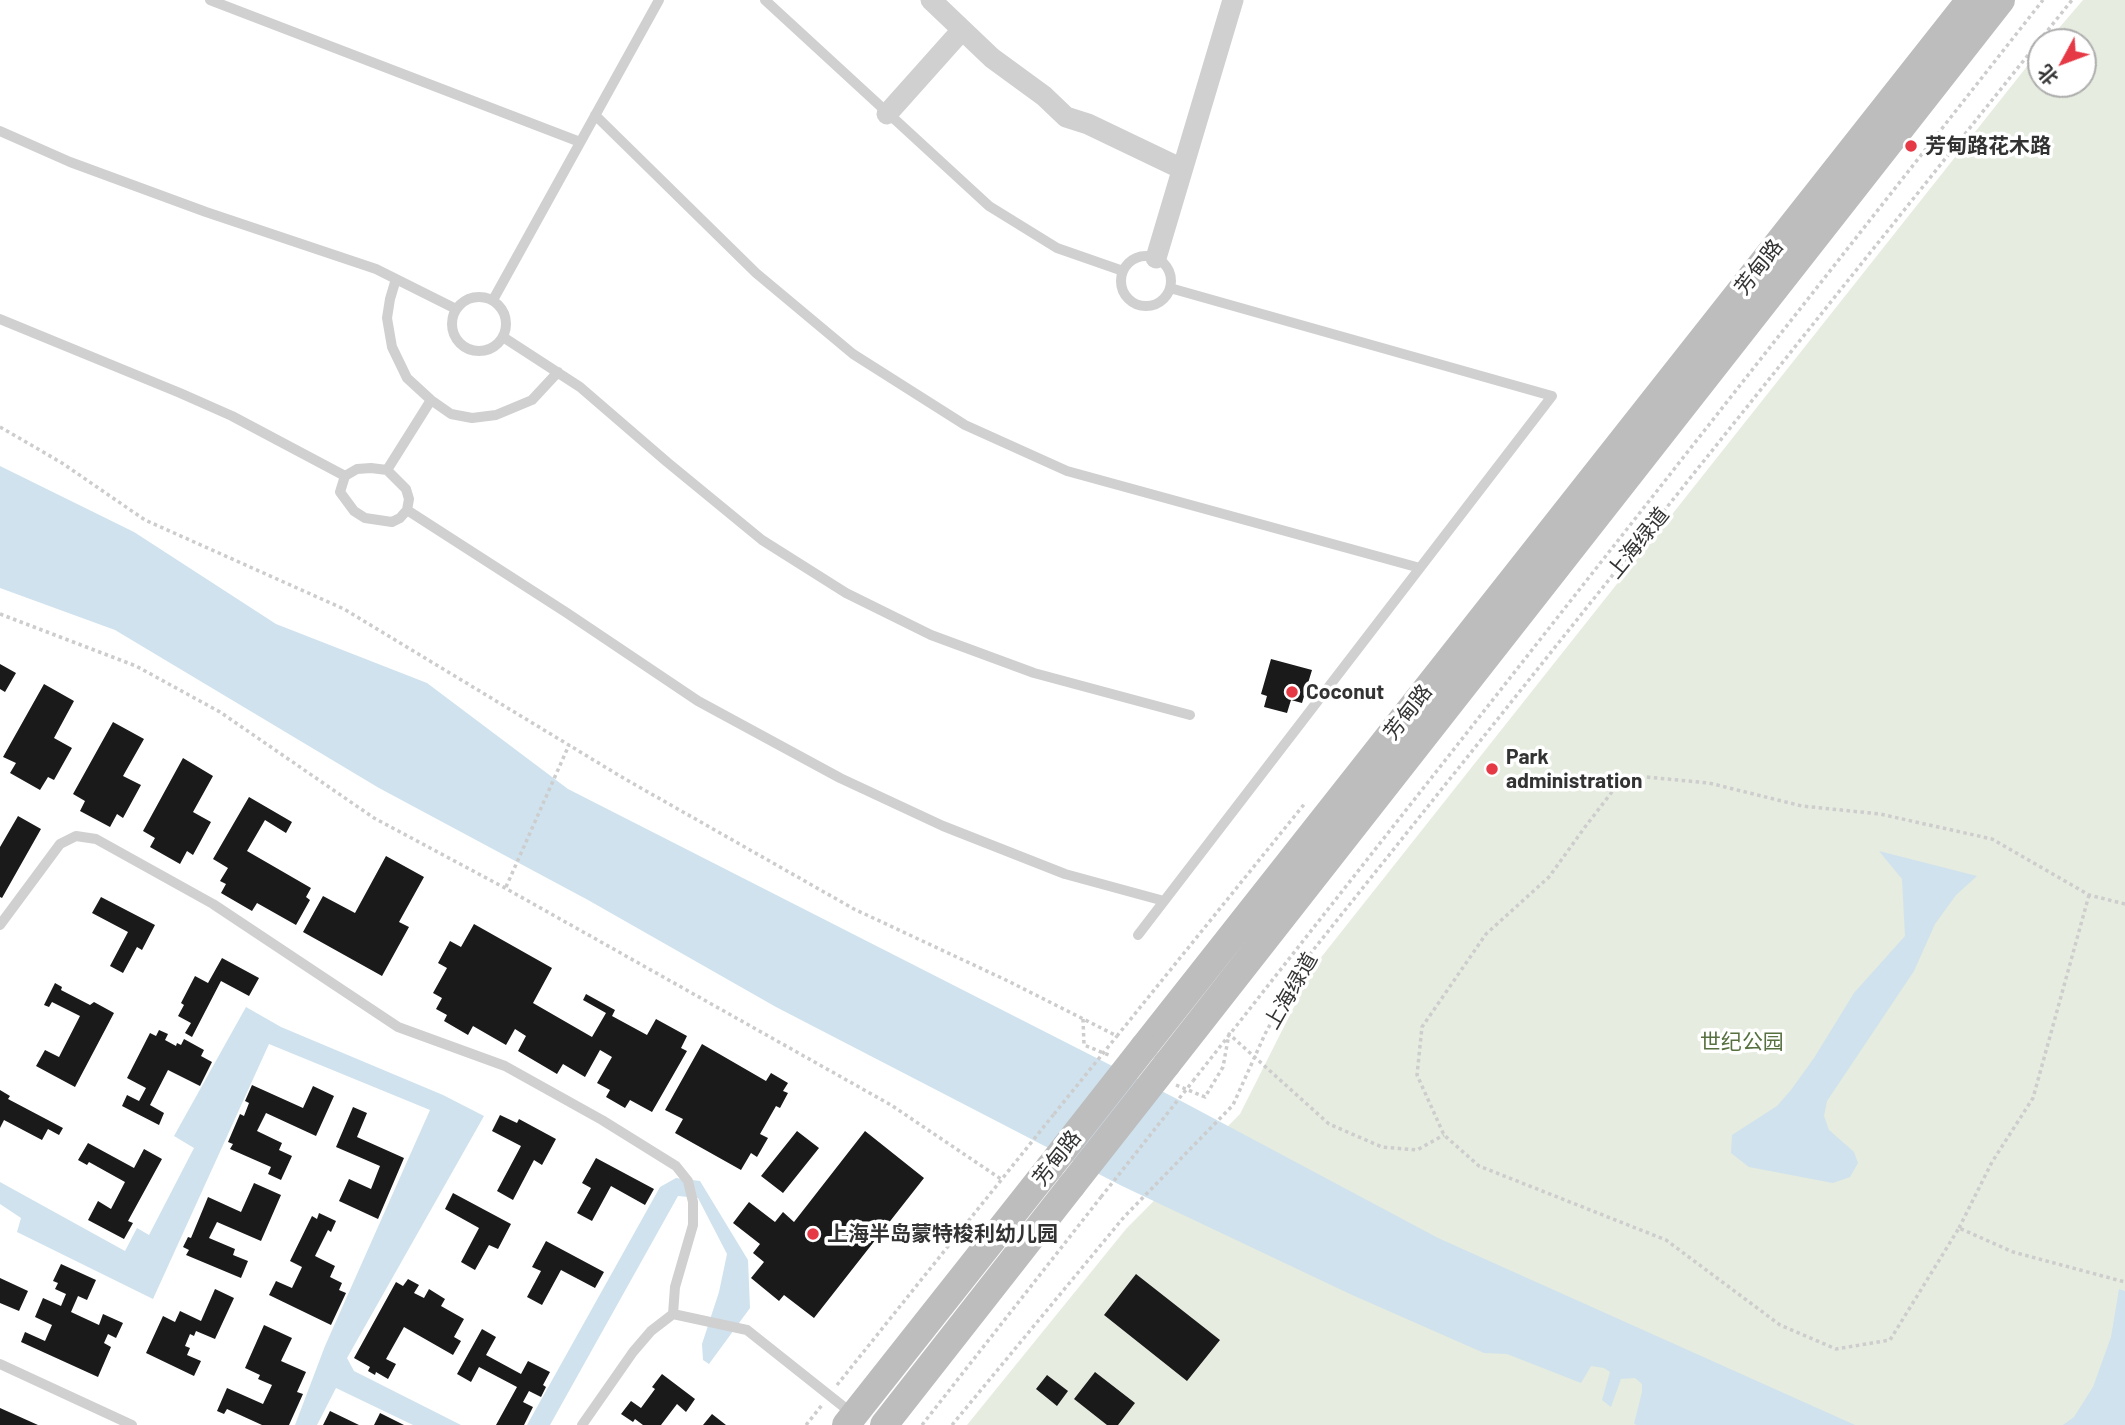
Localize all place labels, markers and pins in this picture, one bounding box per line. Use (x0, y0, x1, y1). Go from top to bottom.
place label: 芳甸路花木路 (1925, 133, 2051, 159)
marker: 芳甸路花木路 (1903, 138, 1919, 154)
place label: Coconut (1306, 679, 1384, 705)
marker: Coconut (1284, 684, 1300, 700)
place label: Park administration (1506, 744, 1642, 794)
marker: Park administration (1484, 761, 1500, 777)
place label: 上海半岛蒙特梭利幼儿园 (827, 1221, 1058, 1247)
marker: 上海半岛蒙特梭利幼儿园 (805, 1226, 821, 1242)

